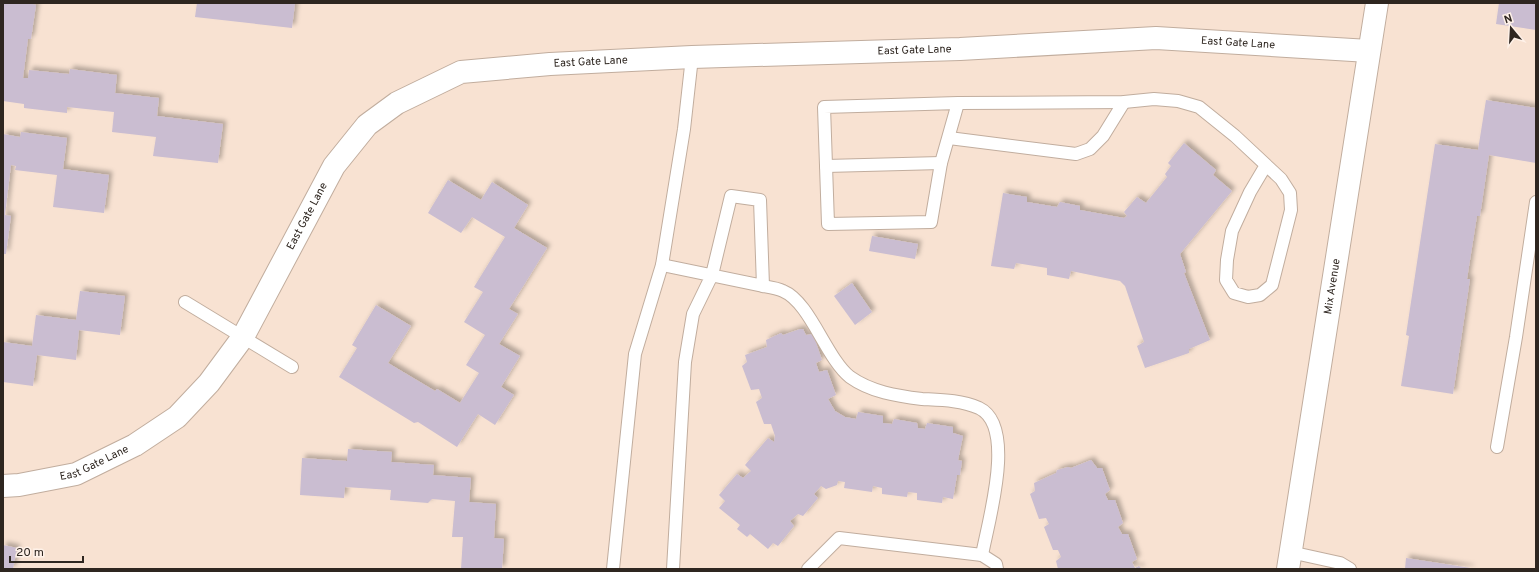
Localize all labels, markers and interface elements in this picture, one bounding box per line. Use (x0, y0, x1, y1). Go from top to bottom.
north arrow (1491, 8, 1531, 48)
text: N (1502, 12, 1514, 27)
street label: East Gate Lane (1201, 34, 1276, 52)
street label: East Gate Lane (877, 42, 952, 58)
street label: East Gate Lane (553, 53, 628, 71)
street label: East Gate Lane (284, 180, 331, 252)
street label: Mix Avenue (1321, 258, 1344, 315)
street label: East Gate Lane (59, 442, 131, 484)
scale bar (10, 538, 83, 564)
text: 20 m (16, 545, 44, 561)

